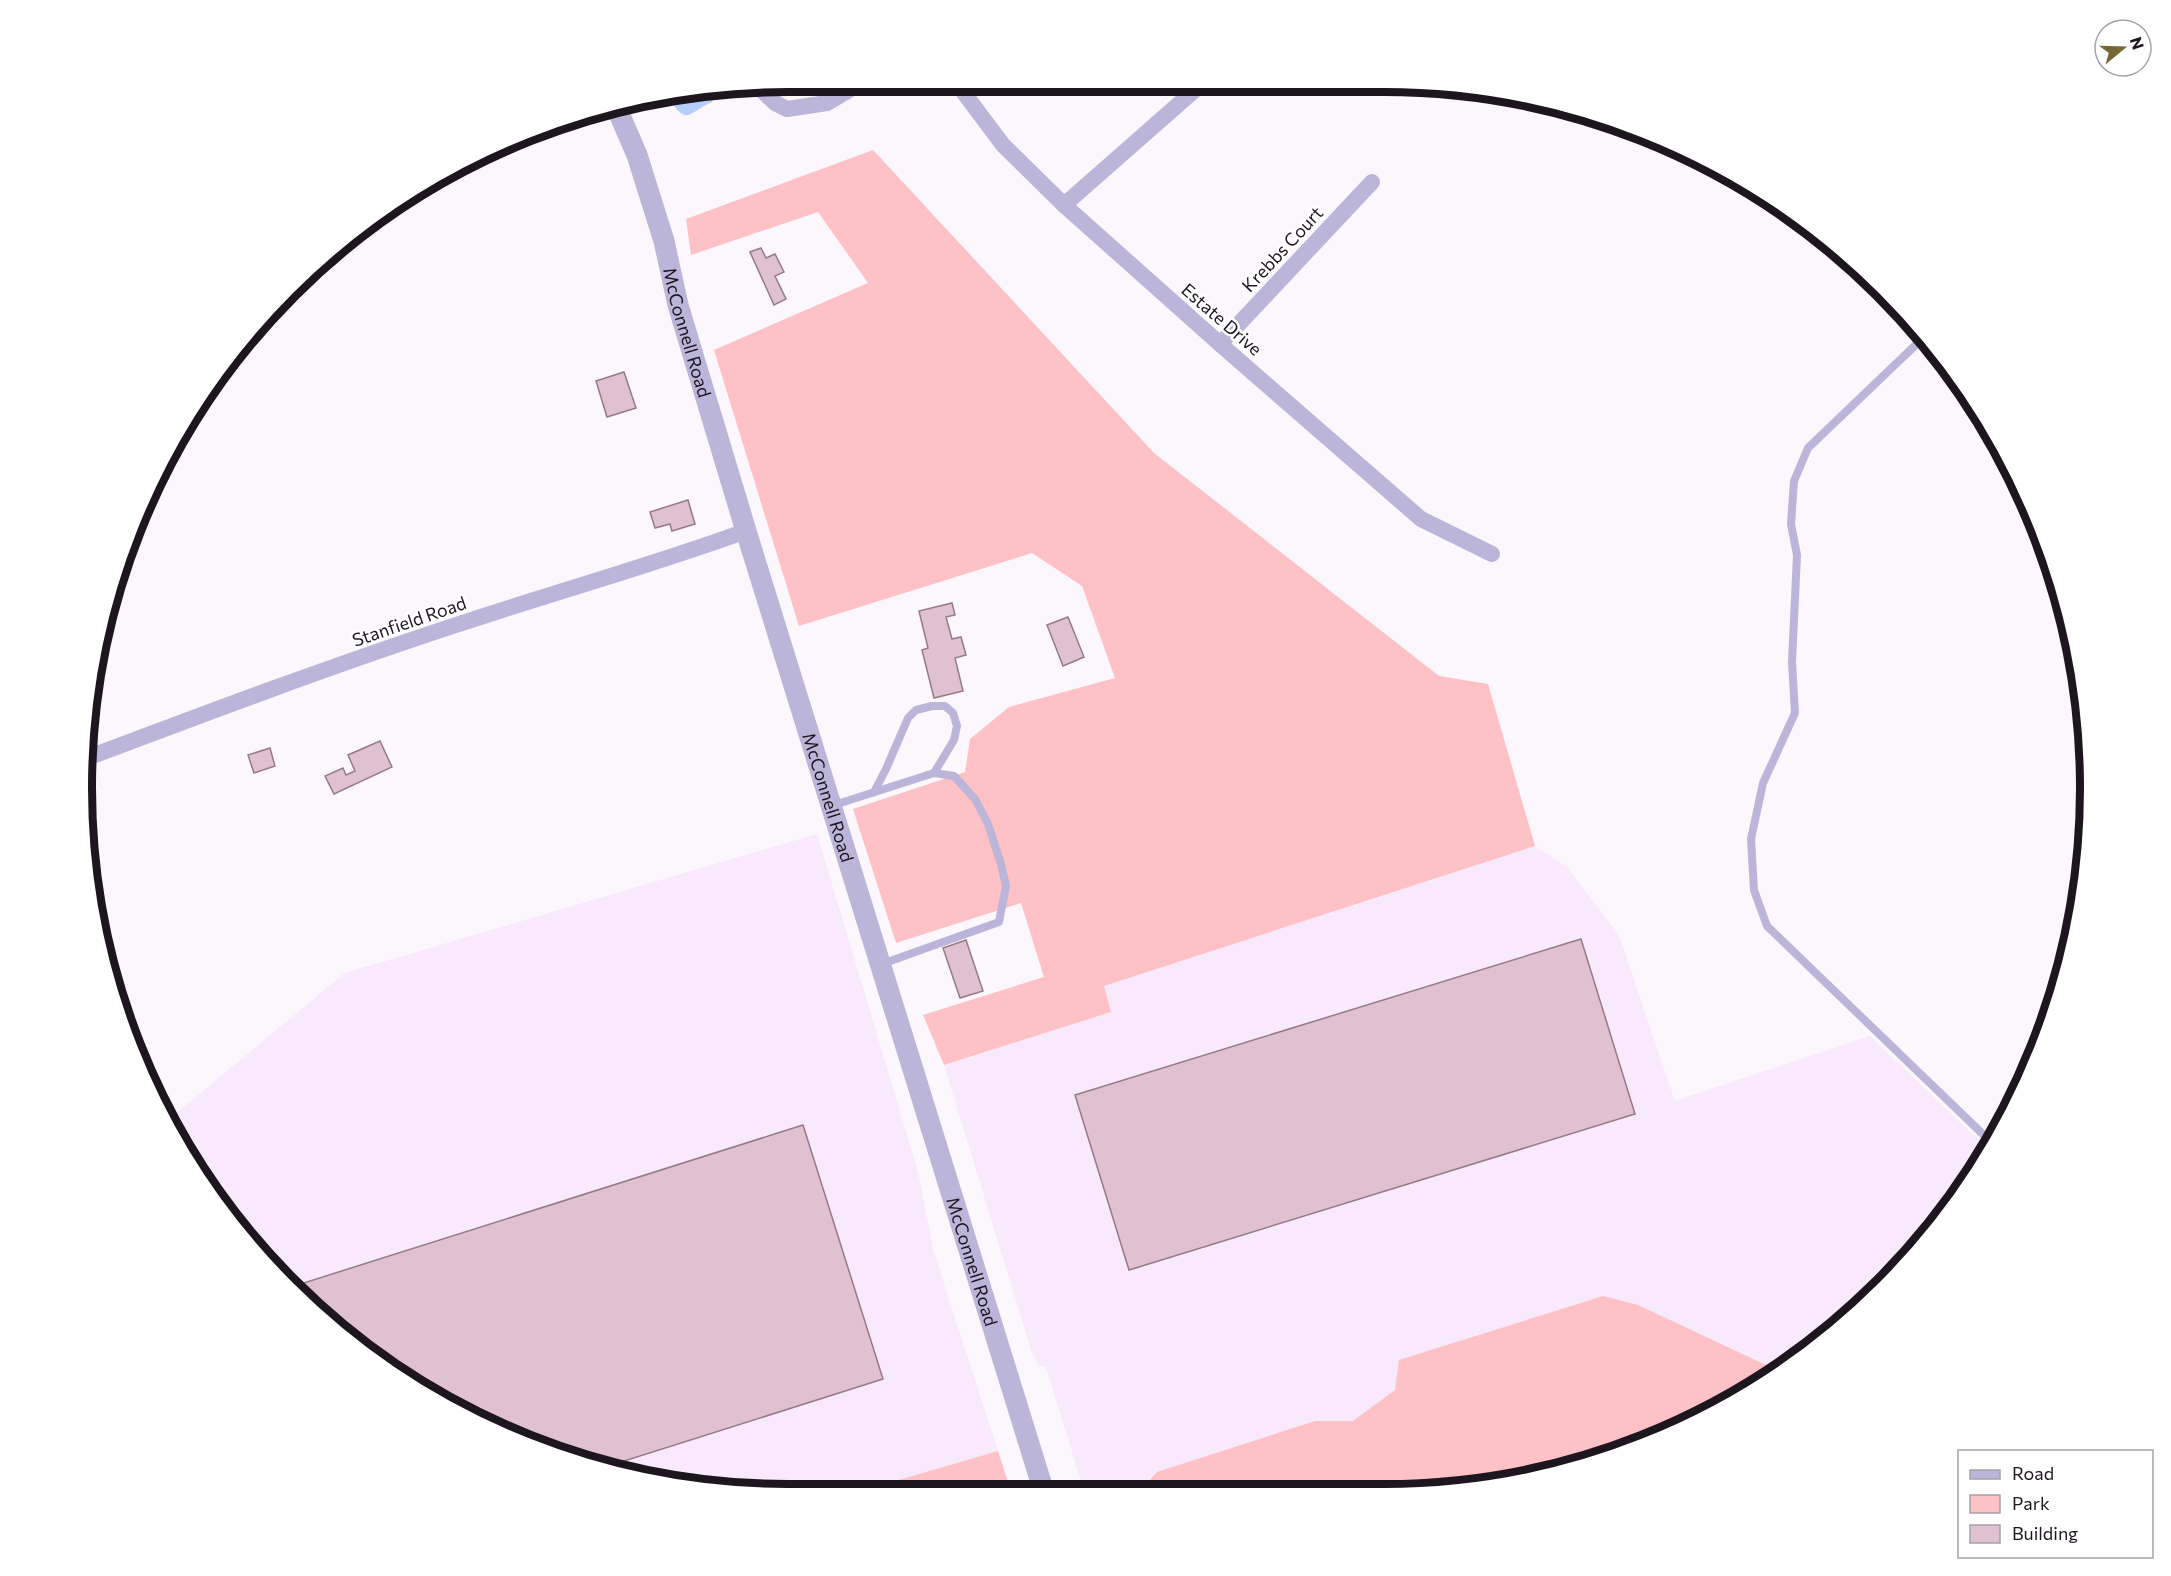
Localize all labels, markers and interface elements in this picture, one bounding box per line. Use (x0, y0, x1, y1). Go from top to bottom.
north arrow (2093, 18, 2153, 78)
text: N (2127, 34, 2149, 52)
street label: Krebbs Court (1237, 202, 1327, 296)
street label: McConnell Road (659, 265, 716, 400)
street label: Estate Drive (1177, 278, 1267, 360)
street label: Stanfield Road (349, 591, 469, 651)
street label: McConnell Road (798, 730, 859, 865)
street label: McConnell Road (942, 1194, 1003, 1329)
legend (1958, 1450, 2153, 1558)
text: Road (2012, 1462, 2054, 1484)
text: Park (2012, 1492, 2050, 1514)
text: Building (2012, 1522, 2078, 1544)

